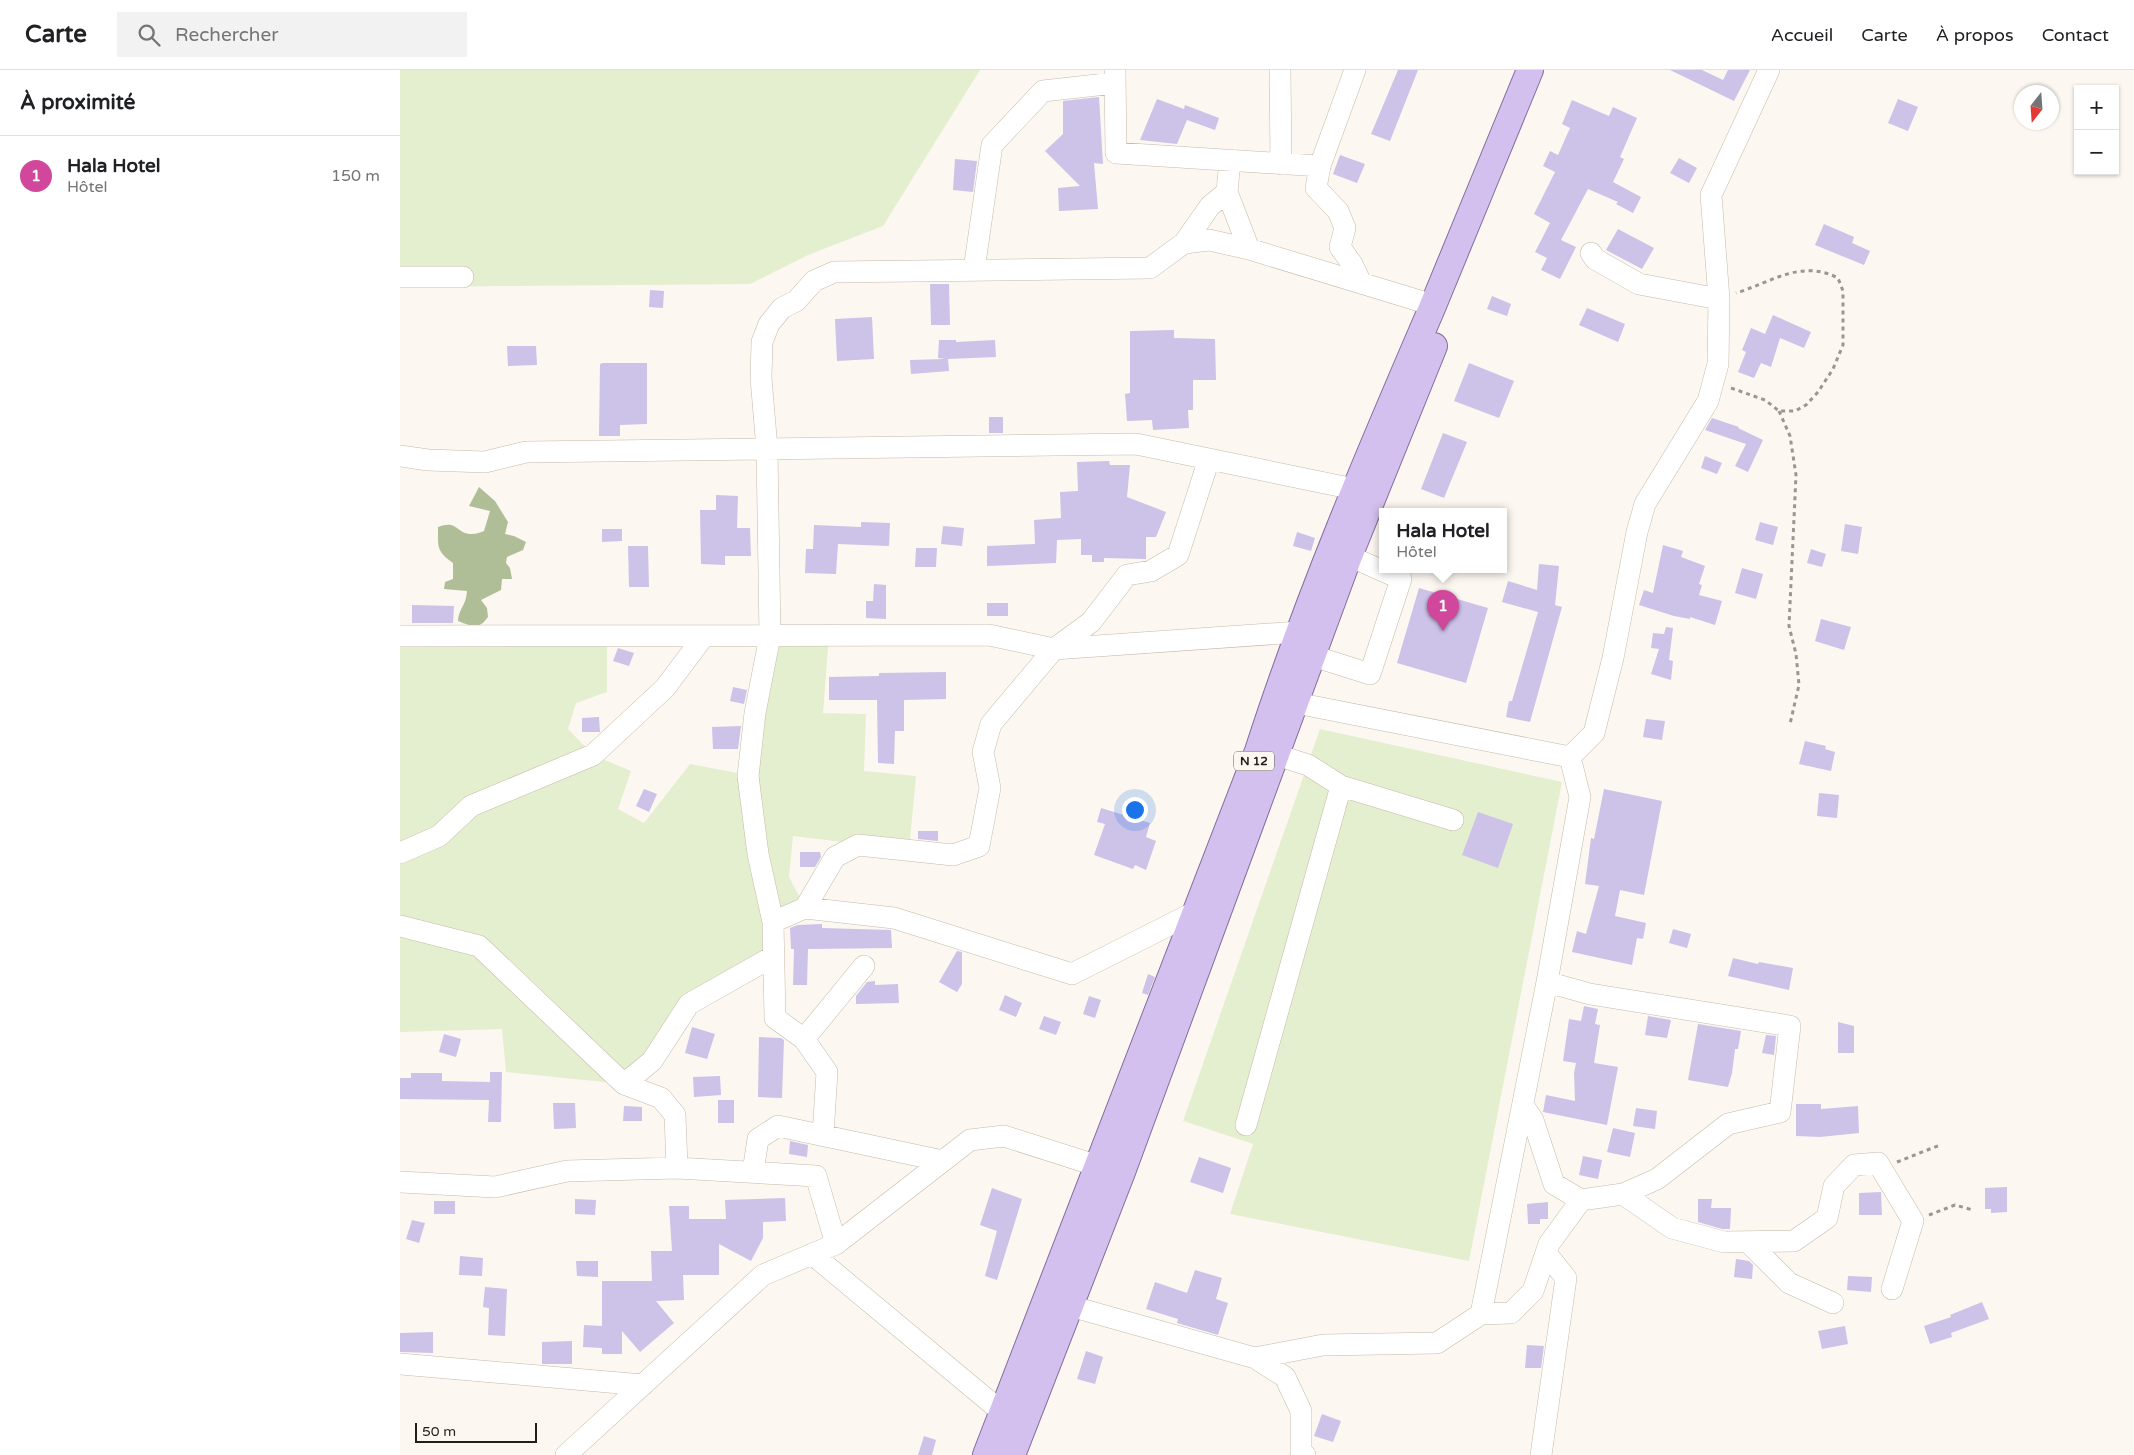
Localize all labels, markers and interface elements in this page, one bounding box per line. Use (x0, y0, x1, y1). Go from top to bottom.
search box (117, 12, 467, 57)
text: Carte (25, 20, 87, 49)
icon: search (135, 21, 163, 49)
text: Rechercher (175, 24, 278, 46)
text: Accueil (1771, 24, 1833, 46)
text: Carte (1861, 24, 1908, 46)
text: À propos (1936, 24, 2014, 46)
text: Contact (2042, 24, 2109, 46)
north arrow (2014, 85, 2059, 130)
map controls (2074, 85, 2119, 175)
button: + (2074, 85, 2119, 130)
text: À proximité (20, 90, 135, 115)
button: − (2074, 130, 2119, 175)
text: Hala Hotel (67, 155, 161, 177)
text: 1 (31, 166, 41, 186)
text: 150 m (331, 166, 380, 186)
text: Hôtel (67, 177, 108, 197)
popup (1379, 508, 1507, 573)
text: Hala Hotel (1396, 520, 1490, 542)
text: Hôtel (1396, 542, 1437, 562)
pin: 1 (1427, 590, 1459, 631)
road number: N 12 (1234, 751, 1274, 770)
your location (1122, 797, 1148, 823)
scale bar (415, 1420, 538, 1443)
text: 50 m (422, 1423, 456, 1440)

